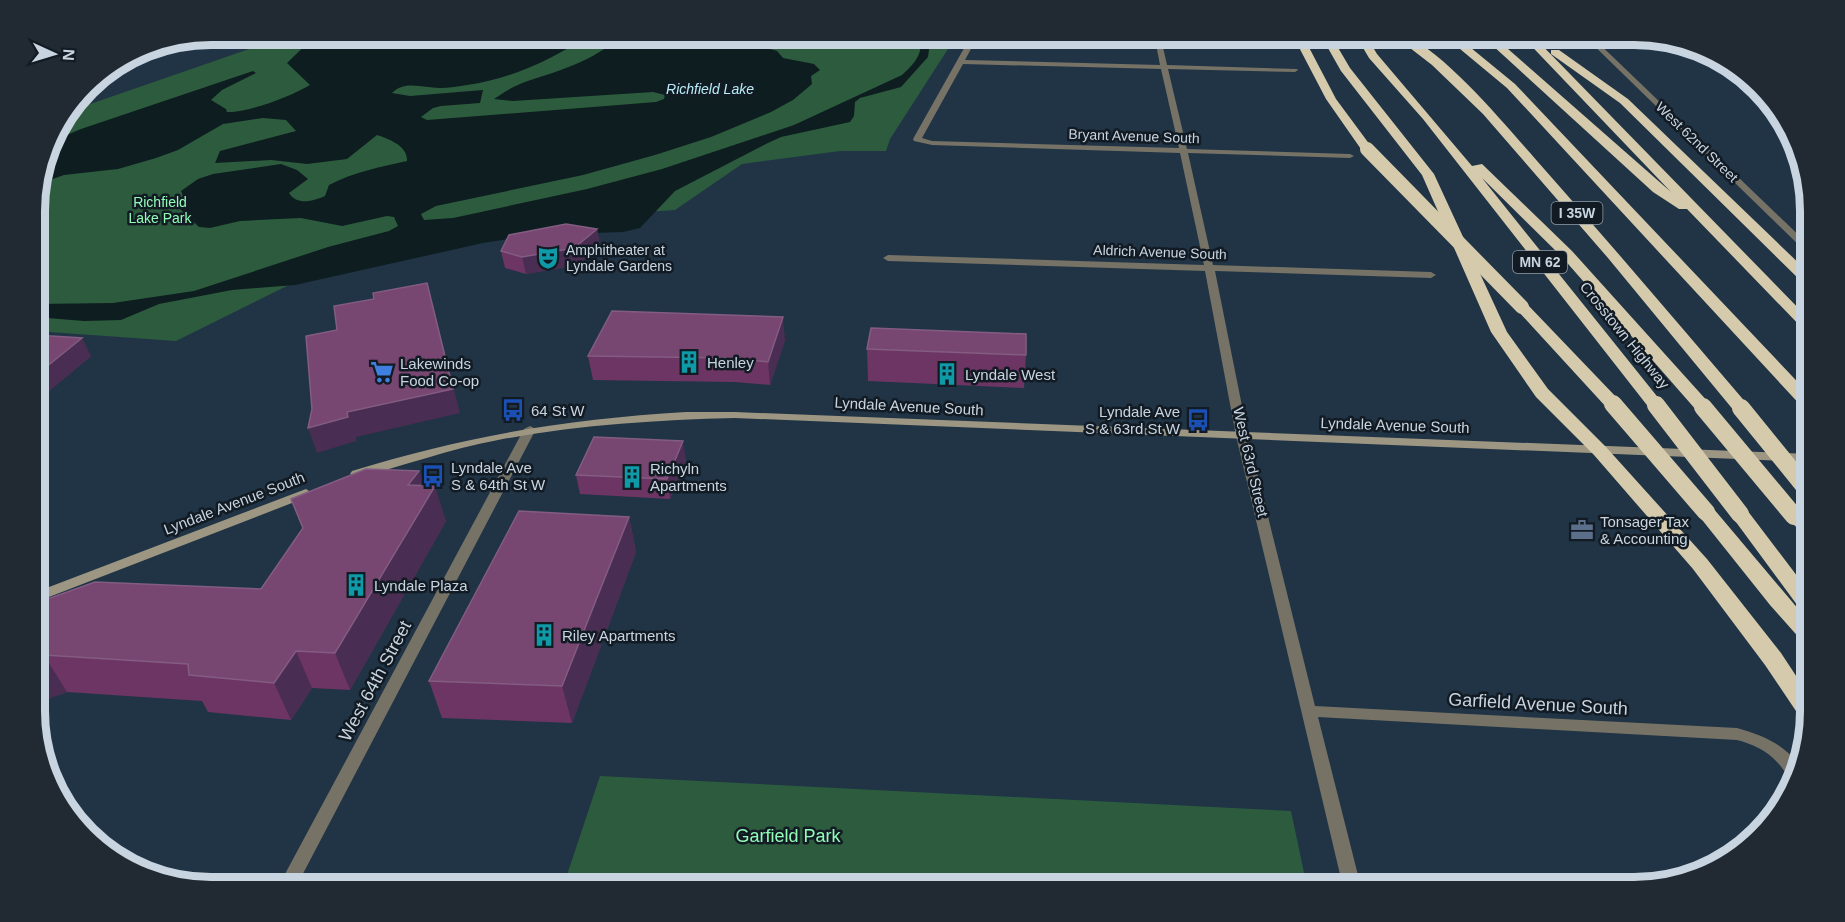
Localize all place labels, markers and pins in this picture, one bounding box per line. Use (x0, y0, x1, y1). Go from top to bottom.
place label: Amphitheater at Lyndale Gardens (566, 242, 672, 274)
theatre icon: Amphitheater at Lyndale Gardens (535, 245, 561, 271)
building icon: Henley (676, 349, 702, 375)
place label: Henley (707, 354, 754, 371)
place label: Lakewinds Food Co-op (400, 355, 479, 389)
supermarket icon: Lakewinds Food Co-op (369, 359, 395, 385)
building icon: Lyndale West (934, 361, 960, 387)
place label: Lyndale West (965, 366, 1056, 383)
bus stop icon: 64 St W (500, 397, 526, 423)
place label: 64 St W (531, 402, 585, 419)
place label: Lyndale Ave S & 63rd St W (1085, 403, 1181, 437)
bus stop icon: Lyndale Ave S & 63rd St W (1185, 407, 1211, 433)
place label: Lyndale Ave S & 64th St W (451, 459, 546, 493)
place label: Richyln Apartments (650, 460, 727, 494)
bus stop icon: Lyndale Ave S & 64th St W (420, 463, 446, 489)
building icon: Richyln Apartments (619, 464, 645, 490)
place label: Tonsager Tax & Accounting (1600, 513, 1689, 547)
office icon: Tonsager Tax & Accounting (1569, 517, 1595, 543)
building icon: Lyndale Plaza (343, 572, 369, 598)
place label: Lyndale Plaza (374, 577, 468, 594)
building icon: Riley Apartments (531, 622, 557, 648)
place label: Riley Apartments (562, 627, 675, 644)

